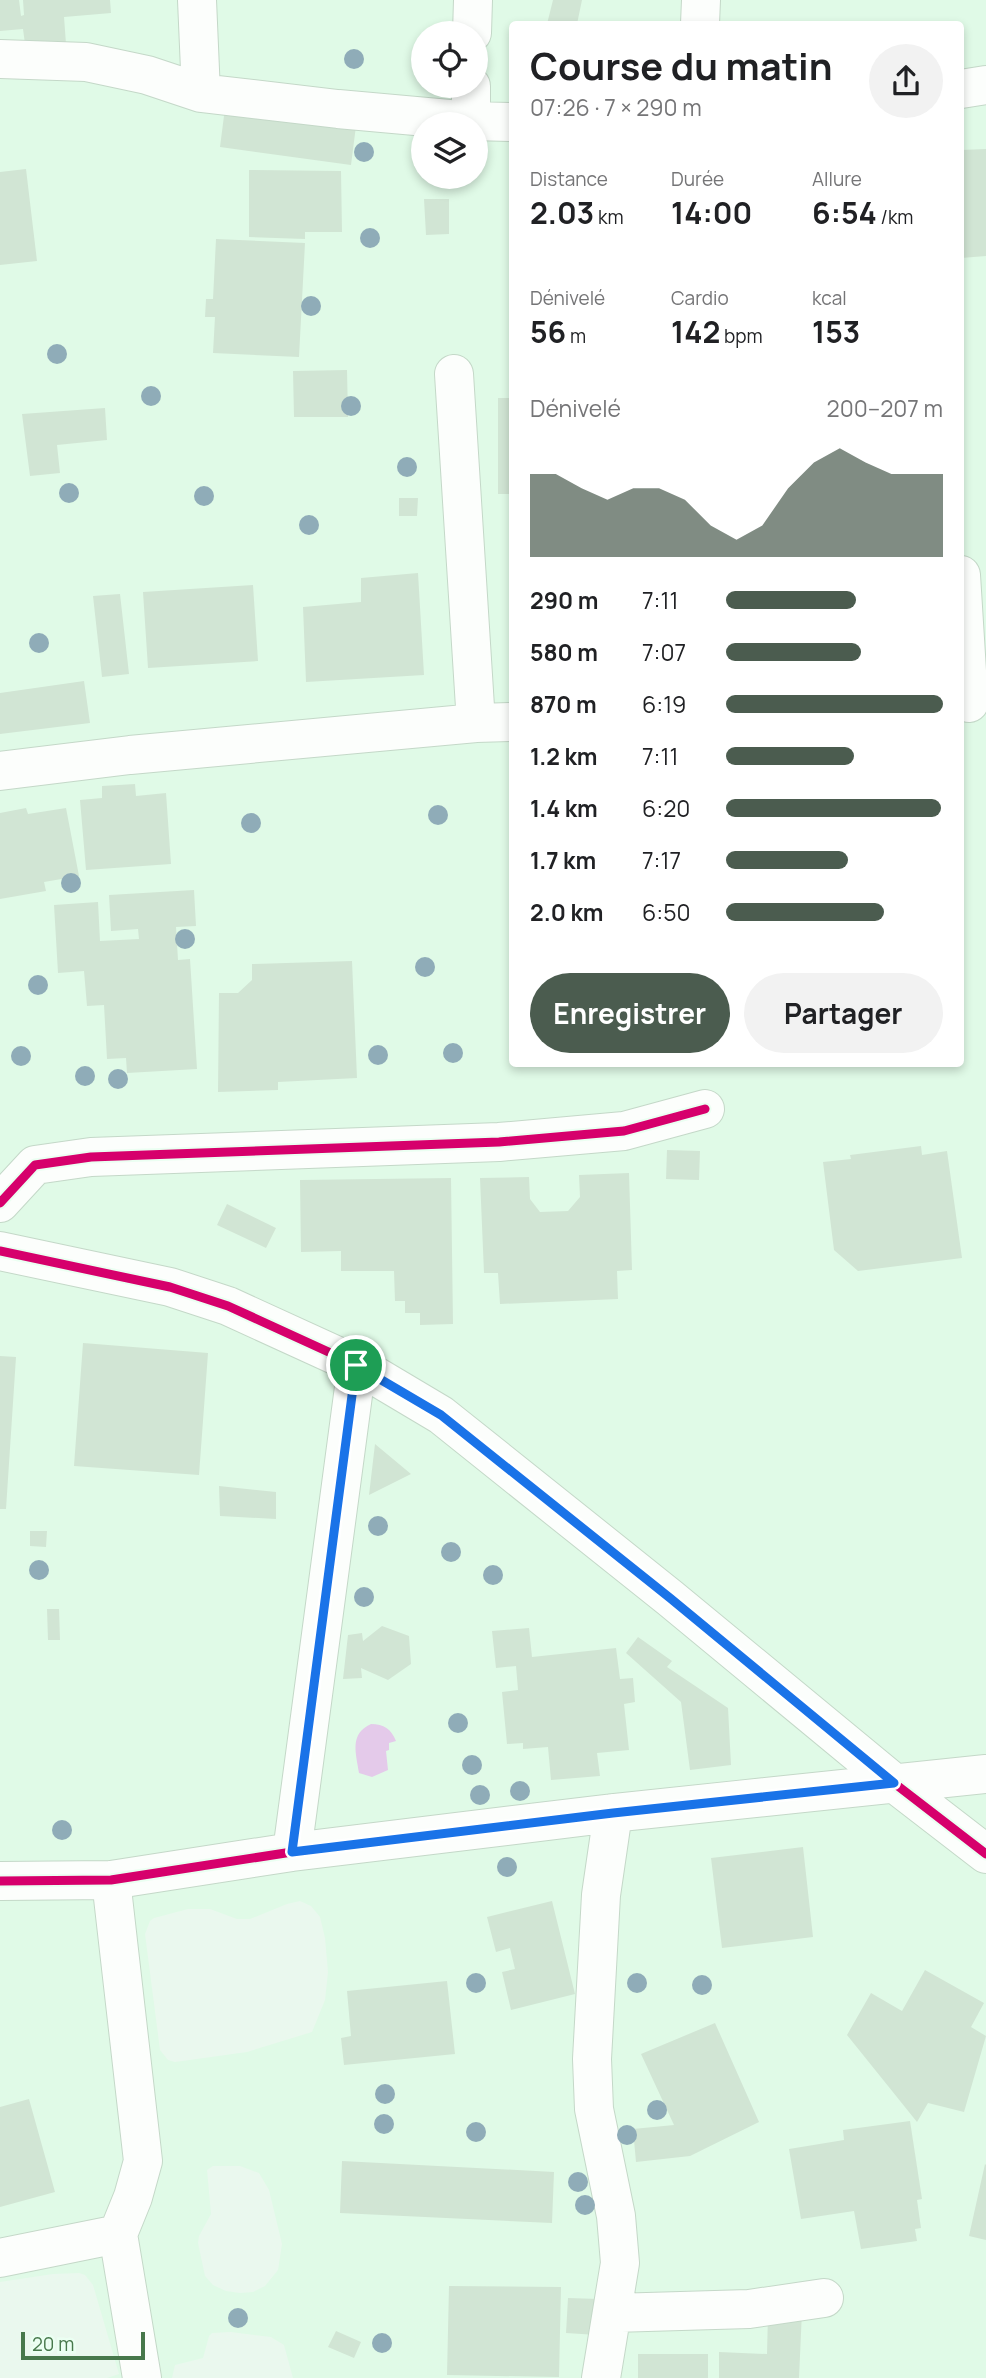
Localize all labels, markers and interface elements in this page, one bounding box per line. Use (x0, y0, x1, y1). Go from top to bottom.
map controls (411, 21, 488, 189)
button: locate (411, 21, 488, 98)
text: Course du matin (530, 39, 833, 91)
button: share (869, 44, 943, 118)
text: 07:26 · 7 × 290 m (530, 91, 702, 123)
button: layers (411, 112, 488, 189)
text: Distance (530, 166, 608, 192)
text: Durée (671, 166, 724, 192)
text: Allure (812, 166, 862, 192)
text: 2.03 (530, 192, 594, 233)
text: 14:00 (671, 192, 752, 233)
text: 6:54 (812, 192, 877, 233)
text: km (594, 204, 624, 230)
text: /km (877, 204, 913, 230)
text: Dénivelé (530, 285, 605, 311)
text: Cardio (671, 285, 729, 311)
text: kcal (812, 285, 847, 311)
text: 56 (530, 311, 566, 352)
text: 142 (671, 311, 720, 352)
text: 153 (812, 311, 860, 352)
text: m (566, 323, 586, 349)
text: bpm (720, 323, 763, 349)
text: Dénivelé (530, 392, 621, 424)
text: 200–207 m (827, 392, 943, 424)
text: 290 m (530, 584, 598, 616)
text: 7:11 (642, 584, 678, 616)
text: 580 m (530, 636, 598, 668)
text: 7:07 (642, 636, 686, 668)
text: 870 m (530, 688, 597, 720)
text: 6:19 (642, 688, 686, 720)
text: 1.2 km (530, 740, 597, 772)
text: 7:11 (642, 740, 678, 772)
text: 1.4 km (530, 792, 598, 824)
text: 6:20 (642, 792, 690, 824)
text: 1.7 km (530, 844, 596, 876)
text: 7:17 (642, 844, 681, 876)
text: 2.0 km (530, 896, 603, 928)
text: 6:50 (642, 896, 690, 928)
button: Enregistrer (530, 973, 730, 1053)
button: Partager (744, 973, 943, 1053)
pin (326, 1335, 386, 1395)
icon: arrive (337, 1346, 375, 1384)
scale bar (21, 2329, 145, 2361)
text: 20 m (32, 2331, 74, 2357)

